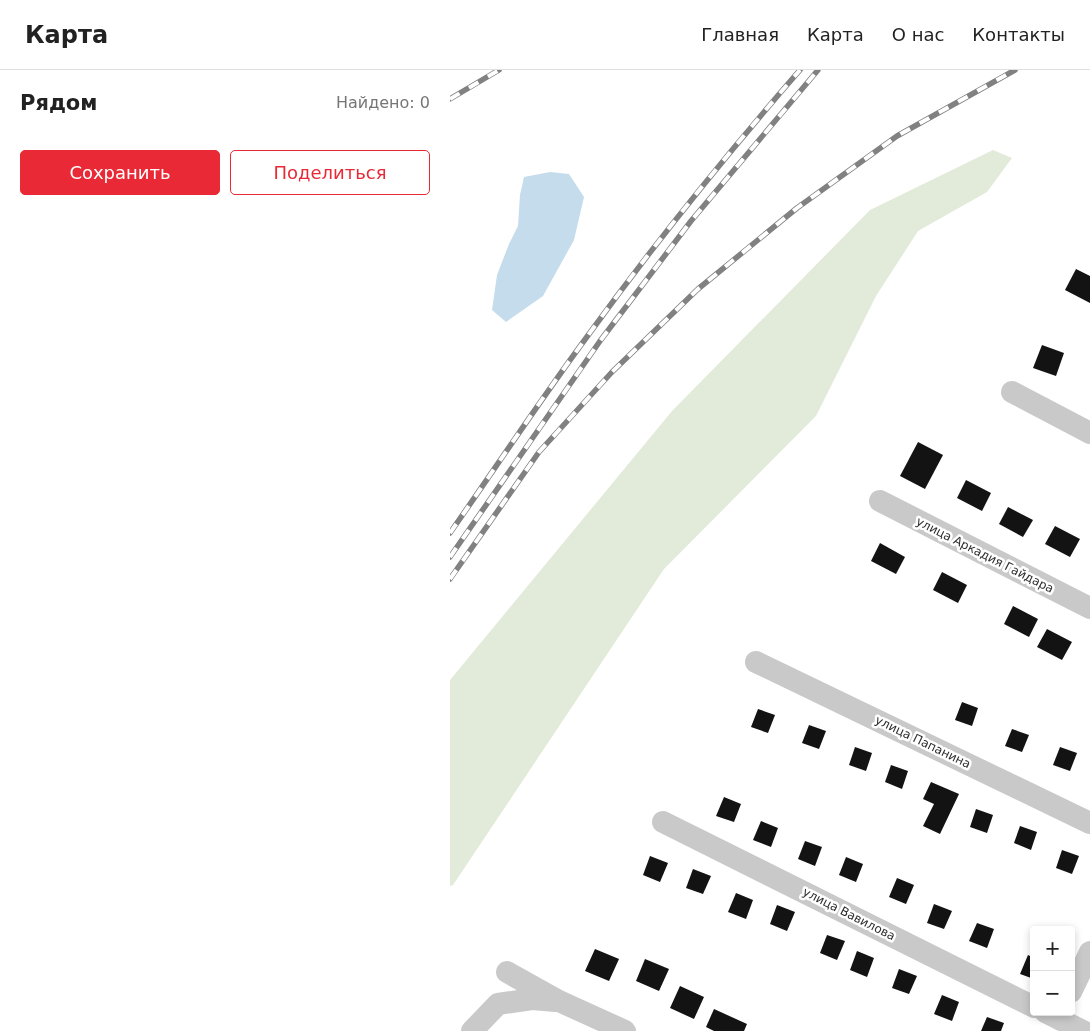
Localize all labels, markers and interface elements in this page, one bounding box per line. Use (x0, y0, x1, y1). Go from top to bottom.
text: Карта (25, 21, 108, 49)
text: Главная (701, 24, 779, 45)
text: Карта (807, 24, 864, 45)
text: О нас (892, 24, 944, 45)
text: Контакты (972, 24, 1065, 45)
text: Рядом (20, 91, 97, 115)
text: Найдено: 0 (336, 93, 430, 112)
button: Сохранить (20, 150, 220, 195)
button: Поделиться (230, 150, 430, 195)
street label: улица Аркадия Гайдара (914, 514, 1056, 596)
street label: улица Папанина (873, 713, 973, 771)
street label: улица Вавилова (800, 885, 898, 943)
map controls (1030, 926, 1075, 1016)
button: + (1030, 926, 1075, 971)
button: − (1030, 971, 1075, 1016)

